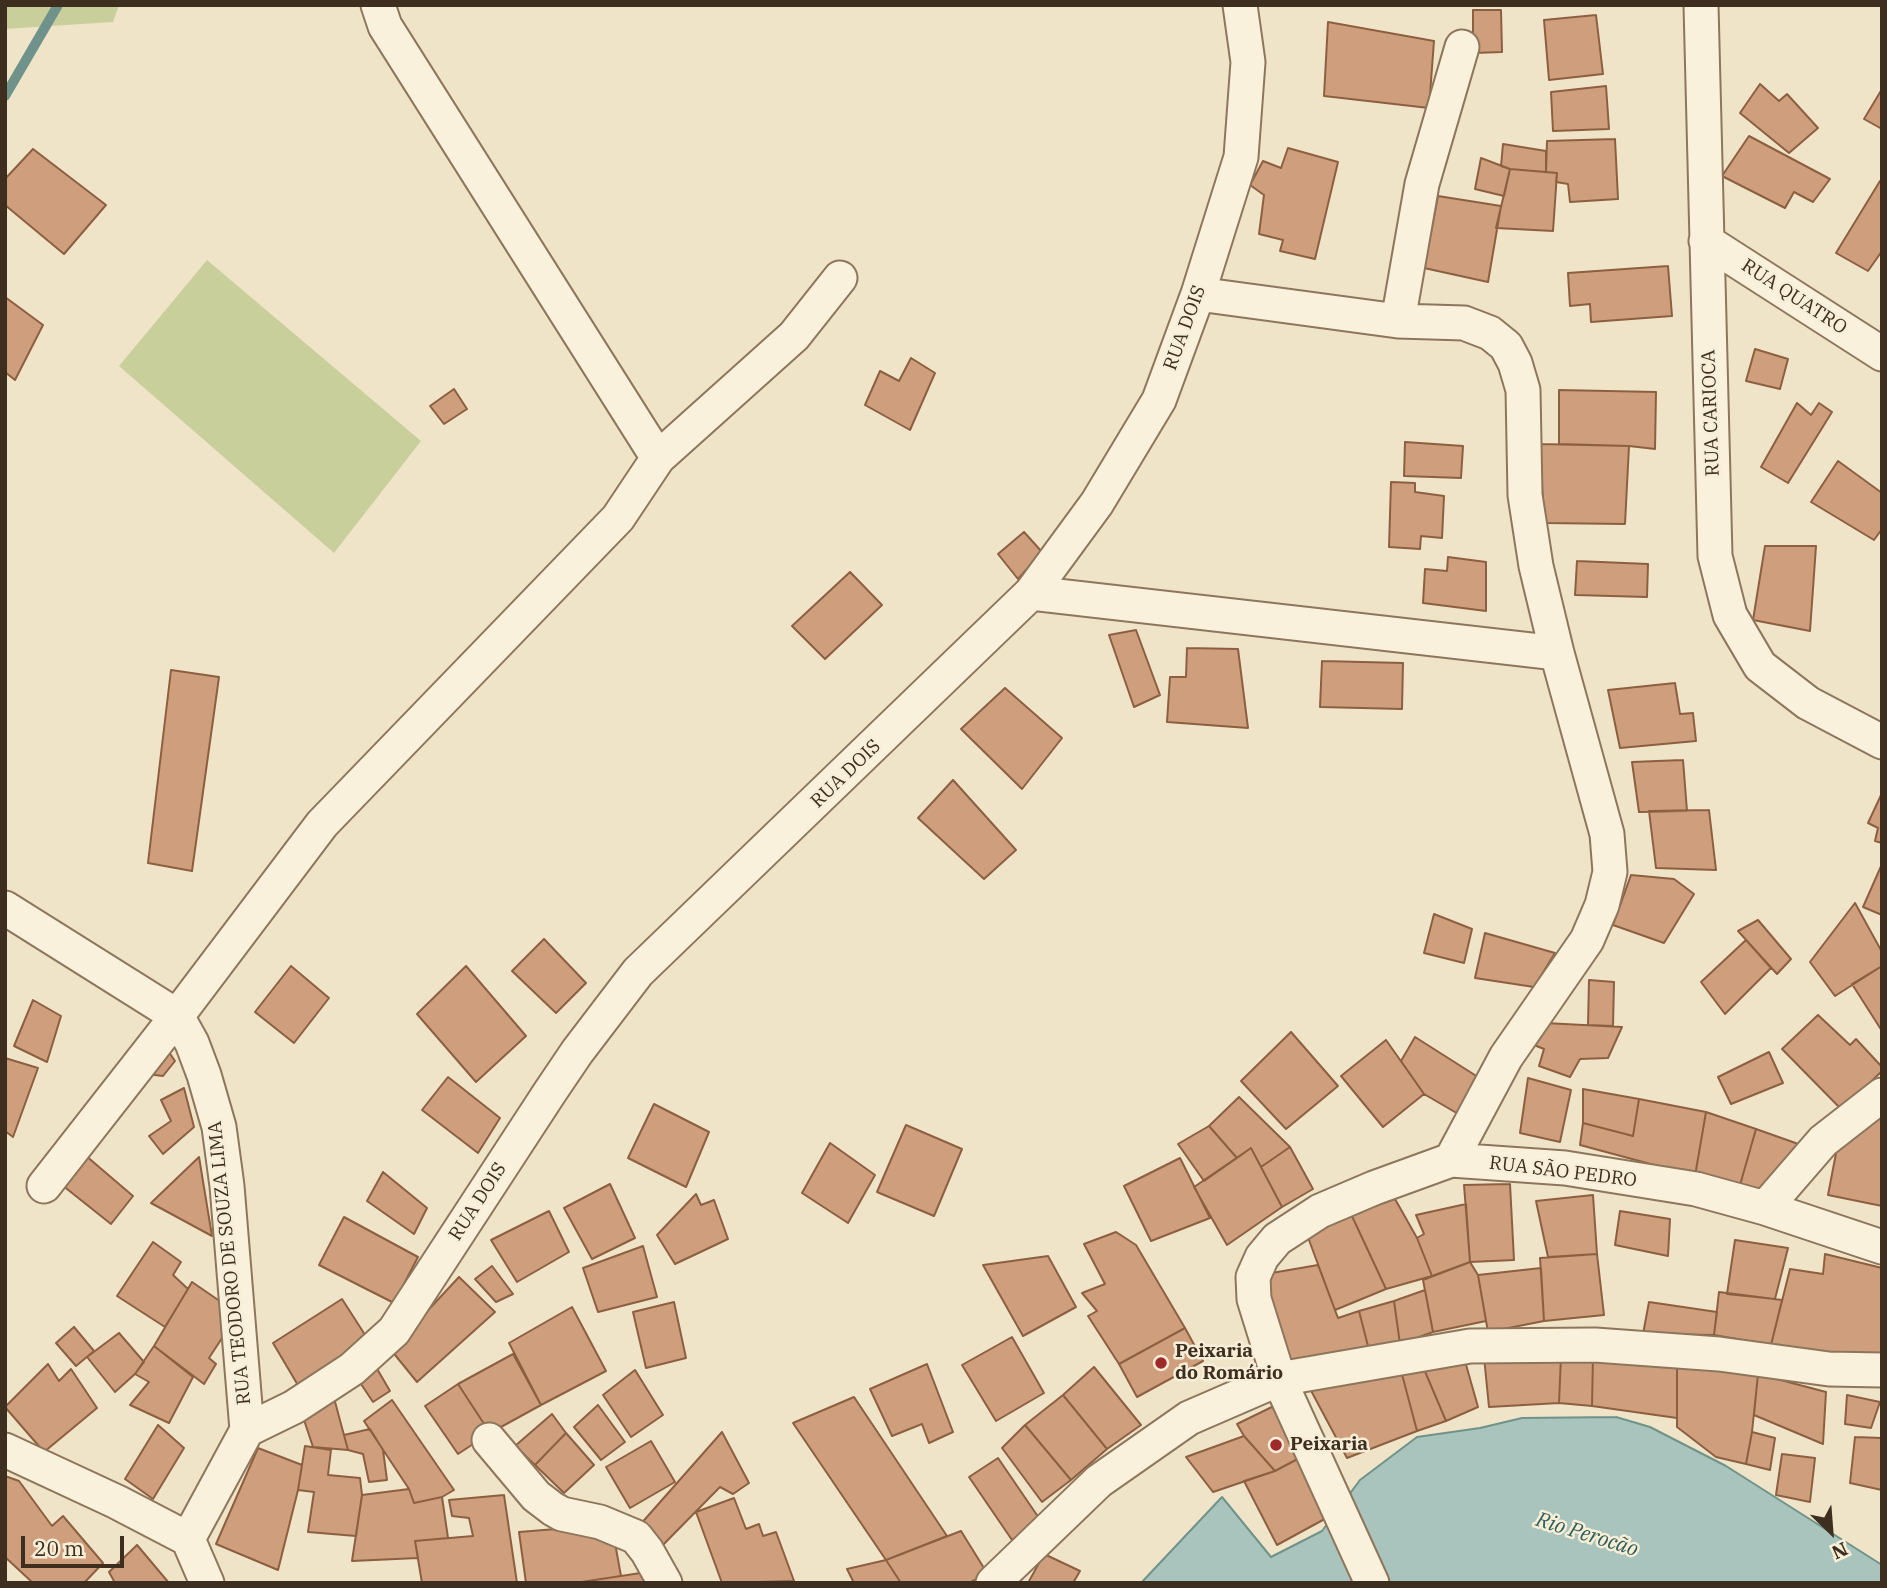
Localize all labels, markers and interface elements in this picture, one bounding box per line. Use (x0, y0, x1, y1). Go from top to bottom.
street label: RUA QUATRO (1737, 254, 1851, 340)
street label: RUA DOIS (1159, 283, 1211, 373)
street label: RUA CARIOCA (1697, 349, 1725, 477)
street label: RUA DOIS (806, 735, 886, 813)
street label: RUA TEODORO DE SOUZA LIMA (204, 1120, 256, 1406)
street label: RUA SÃO PEDRO (1488, 1152, 1638, 1192)
street label: RUA DOIS (444, 1159, 512, 1245)
place label: Peixaria do Romário (1175, 1341, 1283, 1385)
marker: Peixaria do Romário (1153, 1355, 1169, 1371)
place label: Peixaria (1290, 1434, 1368, 1456)
marker: Peixaria (1268, 1437, 1284, 1453)
north arrow (1796, 1497, 1866, 1567)
water label: Rio Perocão (1533, 1508, 1641, 1562)
scale bar (24, 1522, 128, 1566)
text: 20 m (34, 1534, 84, 1562)
text: N (1828, 1537, 1852, 1565)

